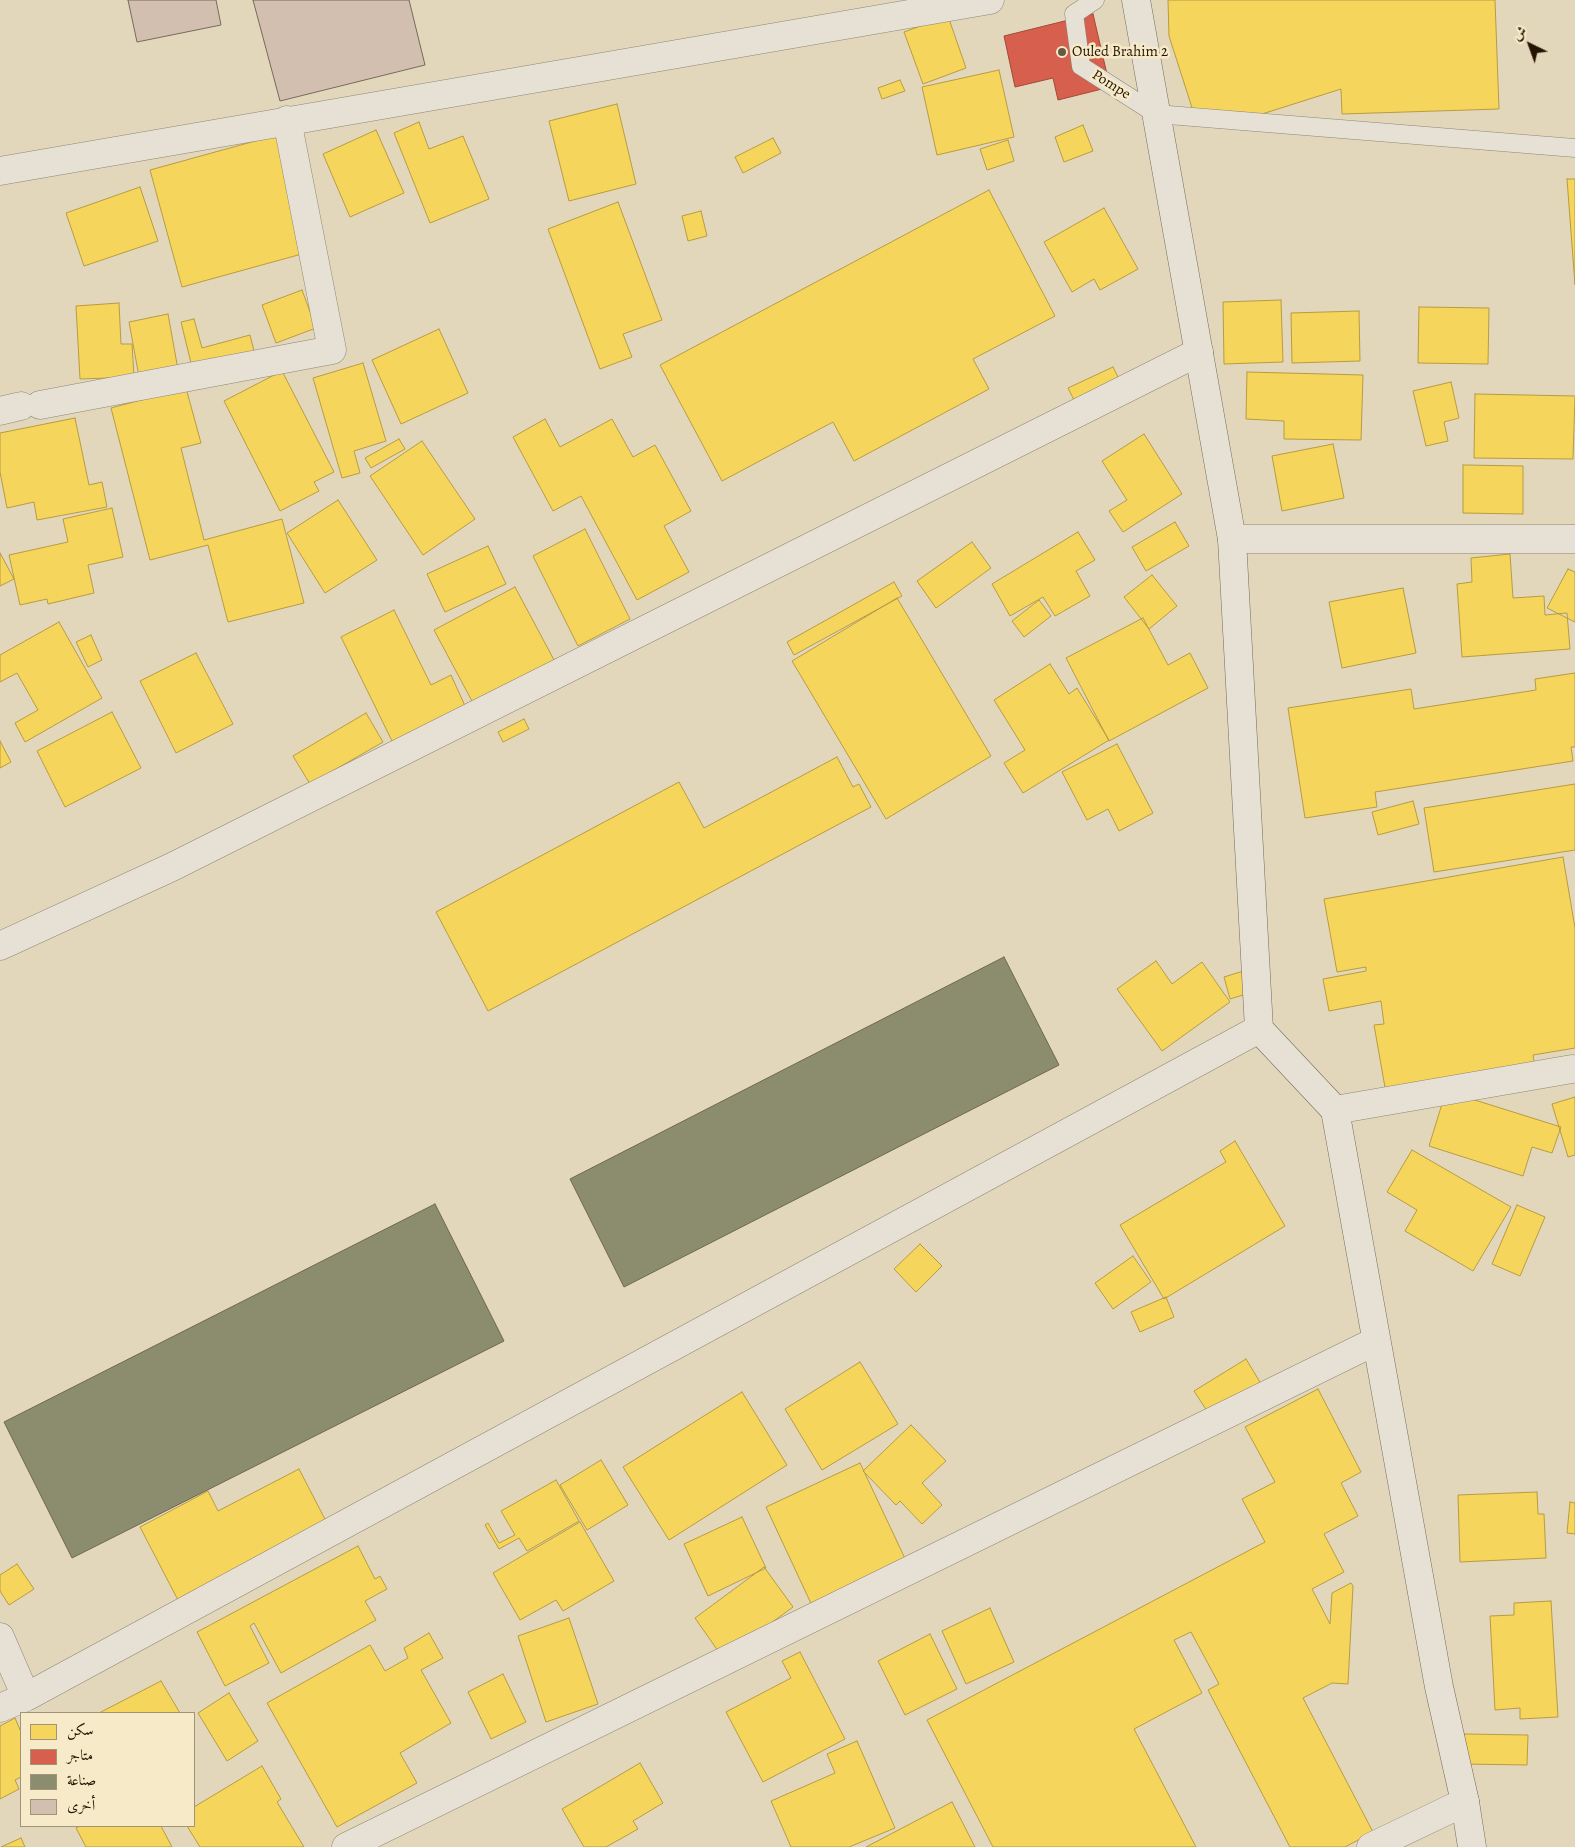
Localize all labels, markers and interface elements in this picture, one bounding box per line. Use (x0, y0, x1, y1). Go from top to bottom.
north arrow (1505, 20, 1555, 70)
text: ش (1508, 22, 1531, 45)
place label: Ouled Brahim 2 (1072, 43, 1168, 61)
marker: Ouled Brahim 2 (1056, 46, 1068, 58)
street label: Pompe (1088, 66, 1134, 104)
legend (20, 1712, 195, 1827)
text: سكن (67, 1720, 94, 1740)
text: متاجر (67, 1745, 93, 1765)
text: صناعة (67, 1770, 96, 1790)
text: أخرى (67, 1795, 95, 1815)

